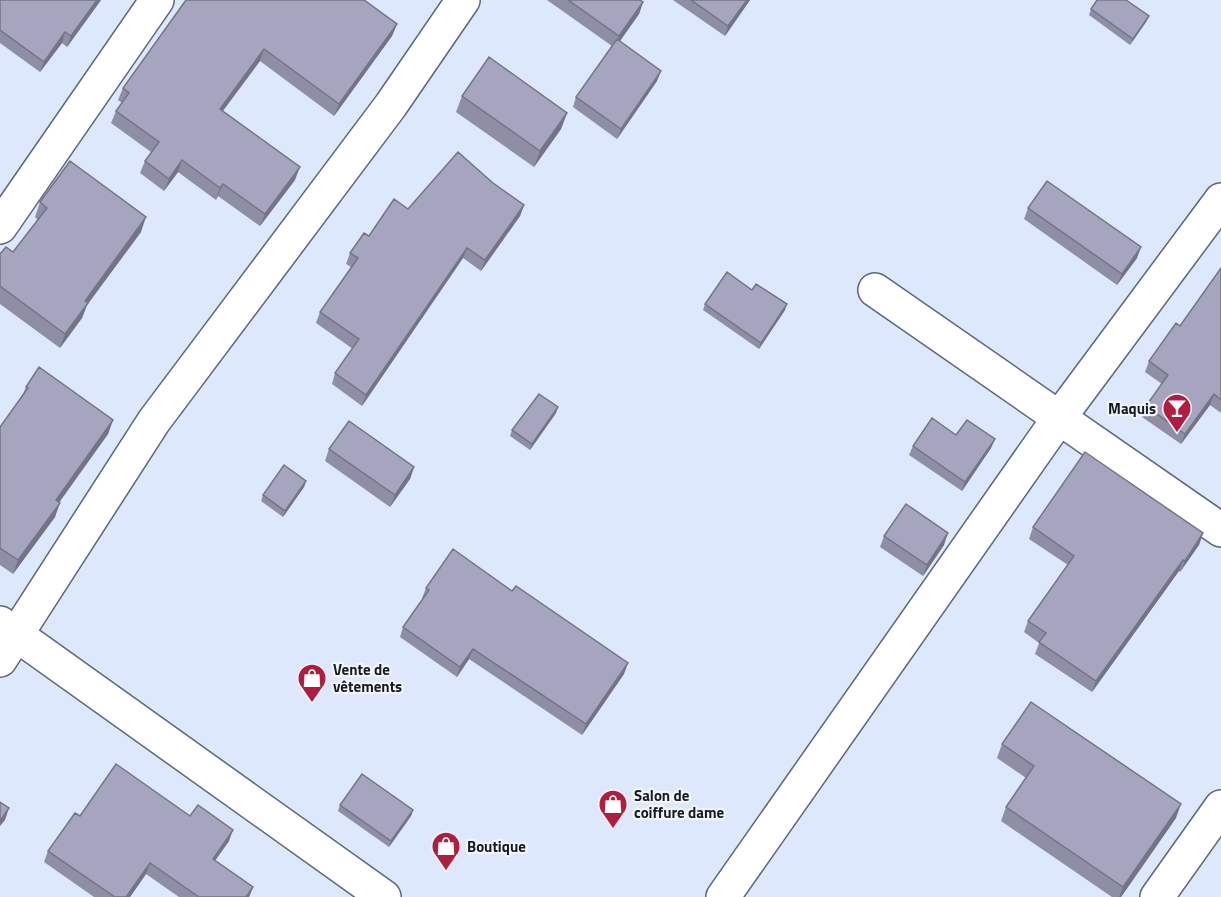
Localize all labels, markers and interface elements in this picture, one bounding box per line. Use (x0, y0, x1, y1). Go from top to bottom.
bar icon: Maquis (1161, 392, 1193, 434)
place label: Maquis (1108, 397, 1156, 420)
place label: Vente de vêtements (333, 658, 402, 698)
shop icon: Vente de vêtements (296, 662, 328, 704)
place label: Salon de coiffure dame (634, 784, 725, 824)
shop icon: Salon de coiffure dame (597, 788, 629, 830)
shop icon: Boutique (430, 830, 462, 872)
place label: Boutique (467, 835, 526, 858)

